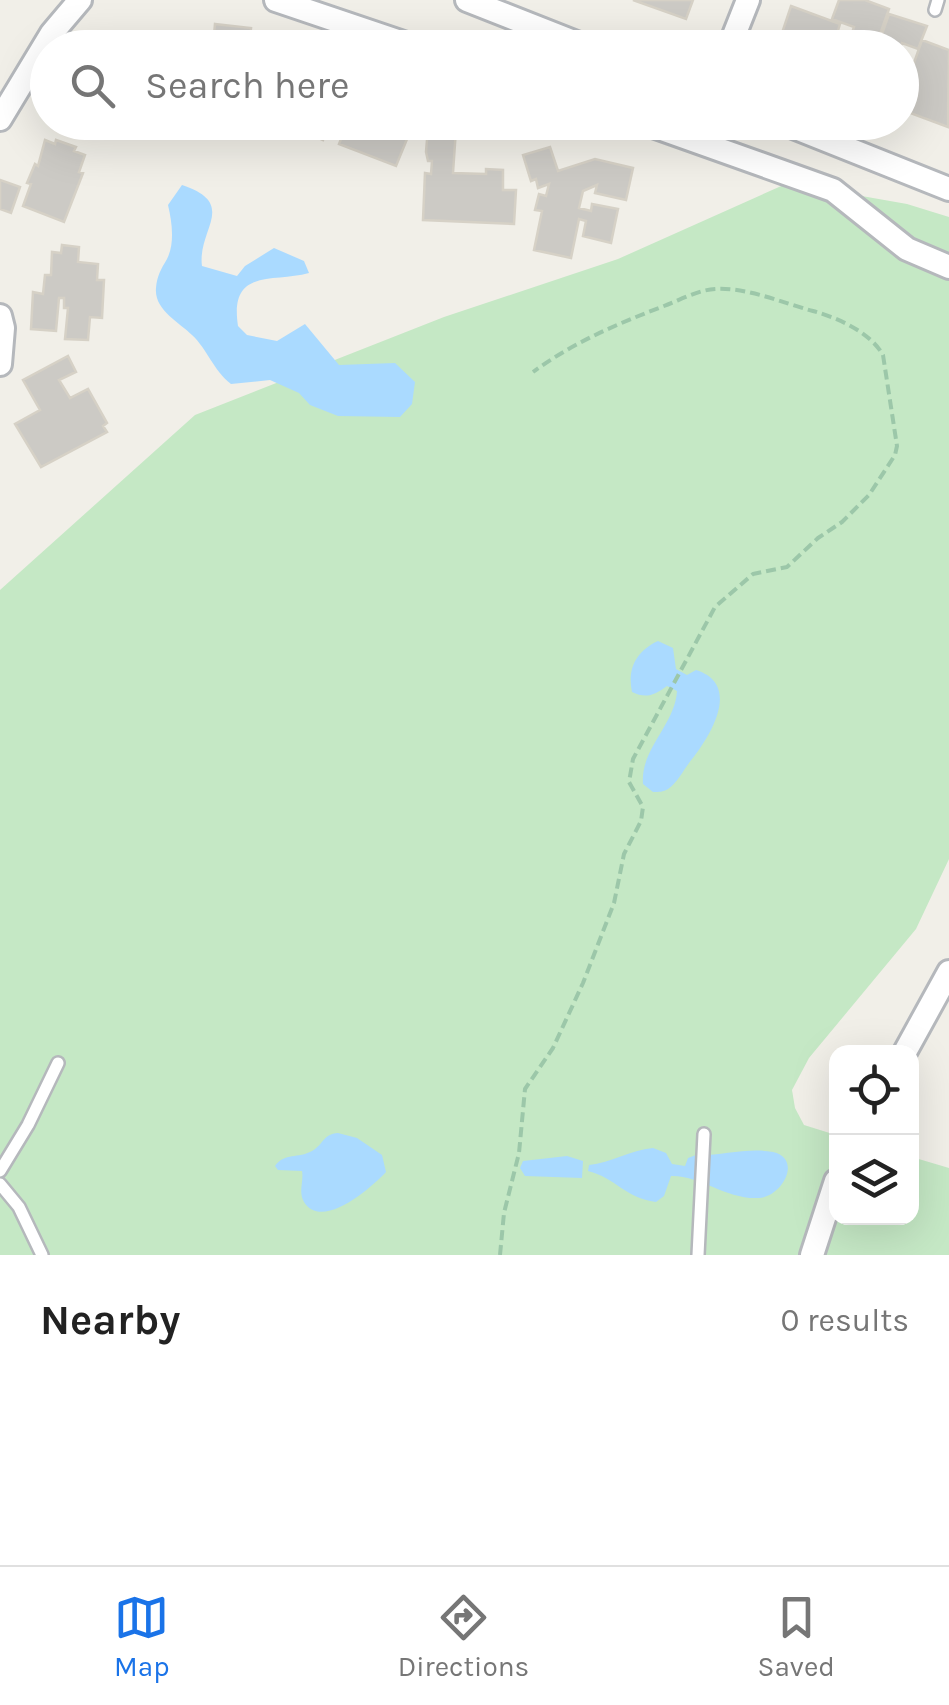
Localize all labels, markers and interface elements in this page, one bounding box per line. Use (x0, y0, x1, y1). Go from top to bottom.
search box (30, 30, 919, 140)
icon: search (65, 58, 120, 113)
text: Search here (145, 63, 349, 108)
map controls (829, 1045, 919, 1225)
button: locate (829, 1045, 919, 1135)
button: layers (829, 1135, 919, 1225)
text: Nearby (40, 1295, 180, 1345)
text: 0 results (780, 1302, 909, 1339)
tab: Map (114, 1590, 170, 1683)
tab: Directions (398, 1590, 529, 1683)
tab: Saved (757, 1590, 835, 1683)

